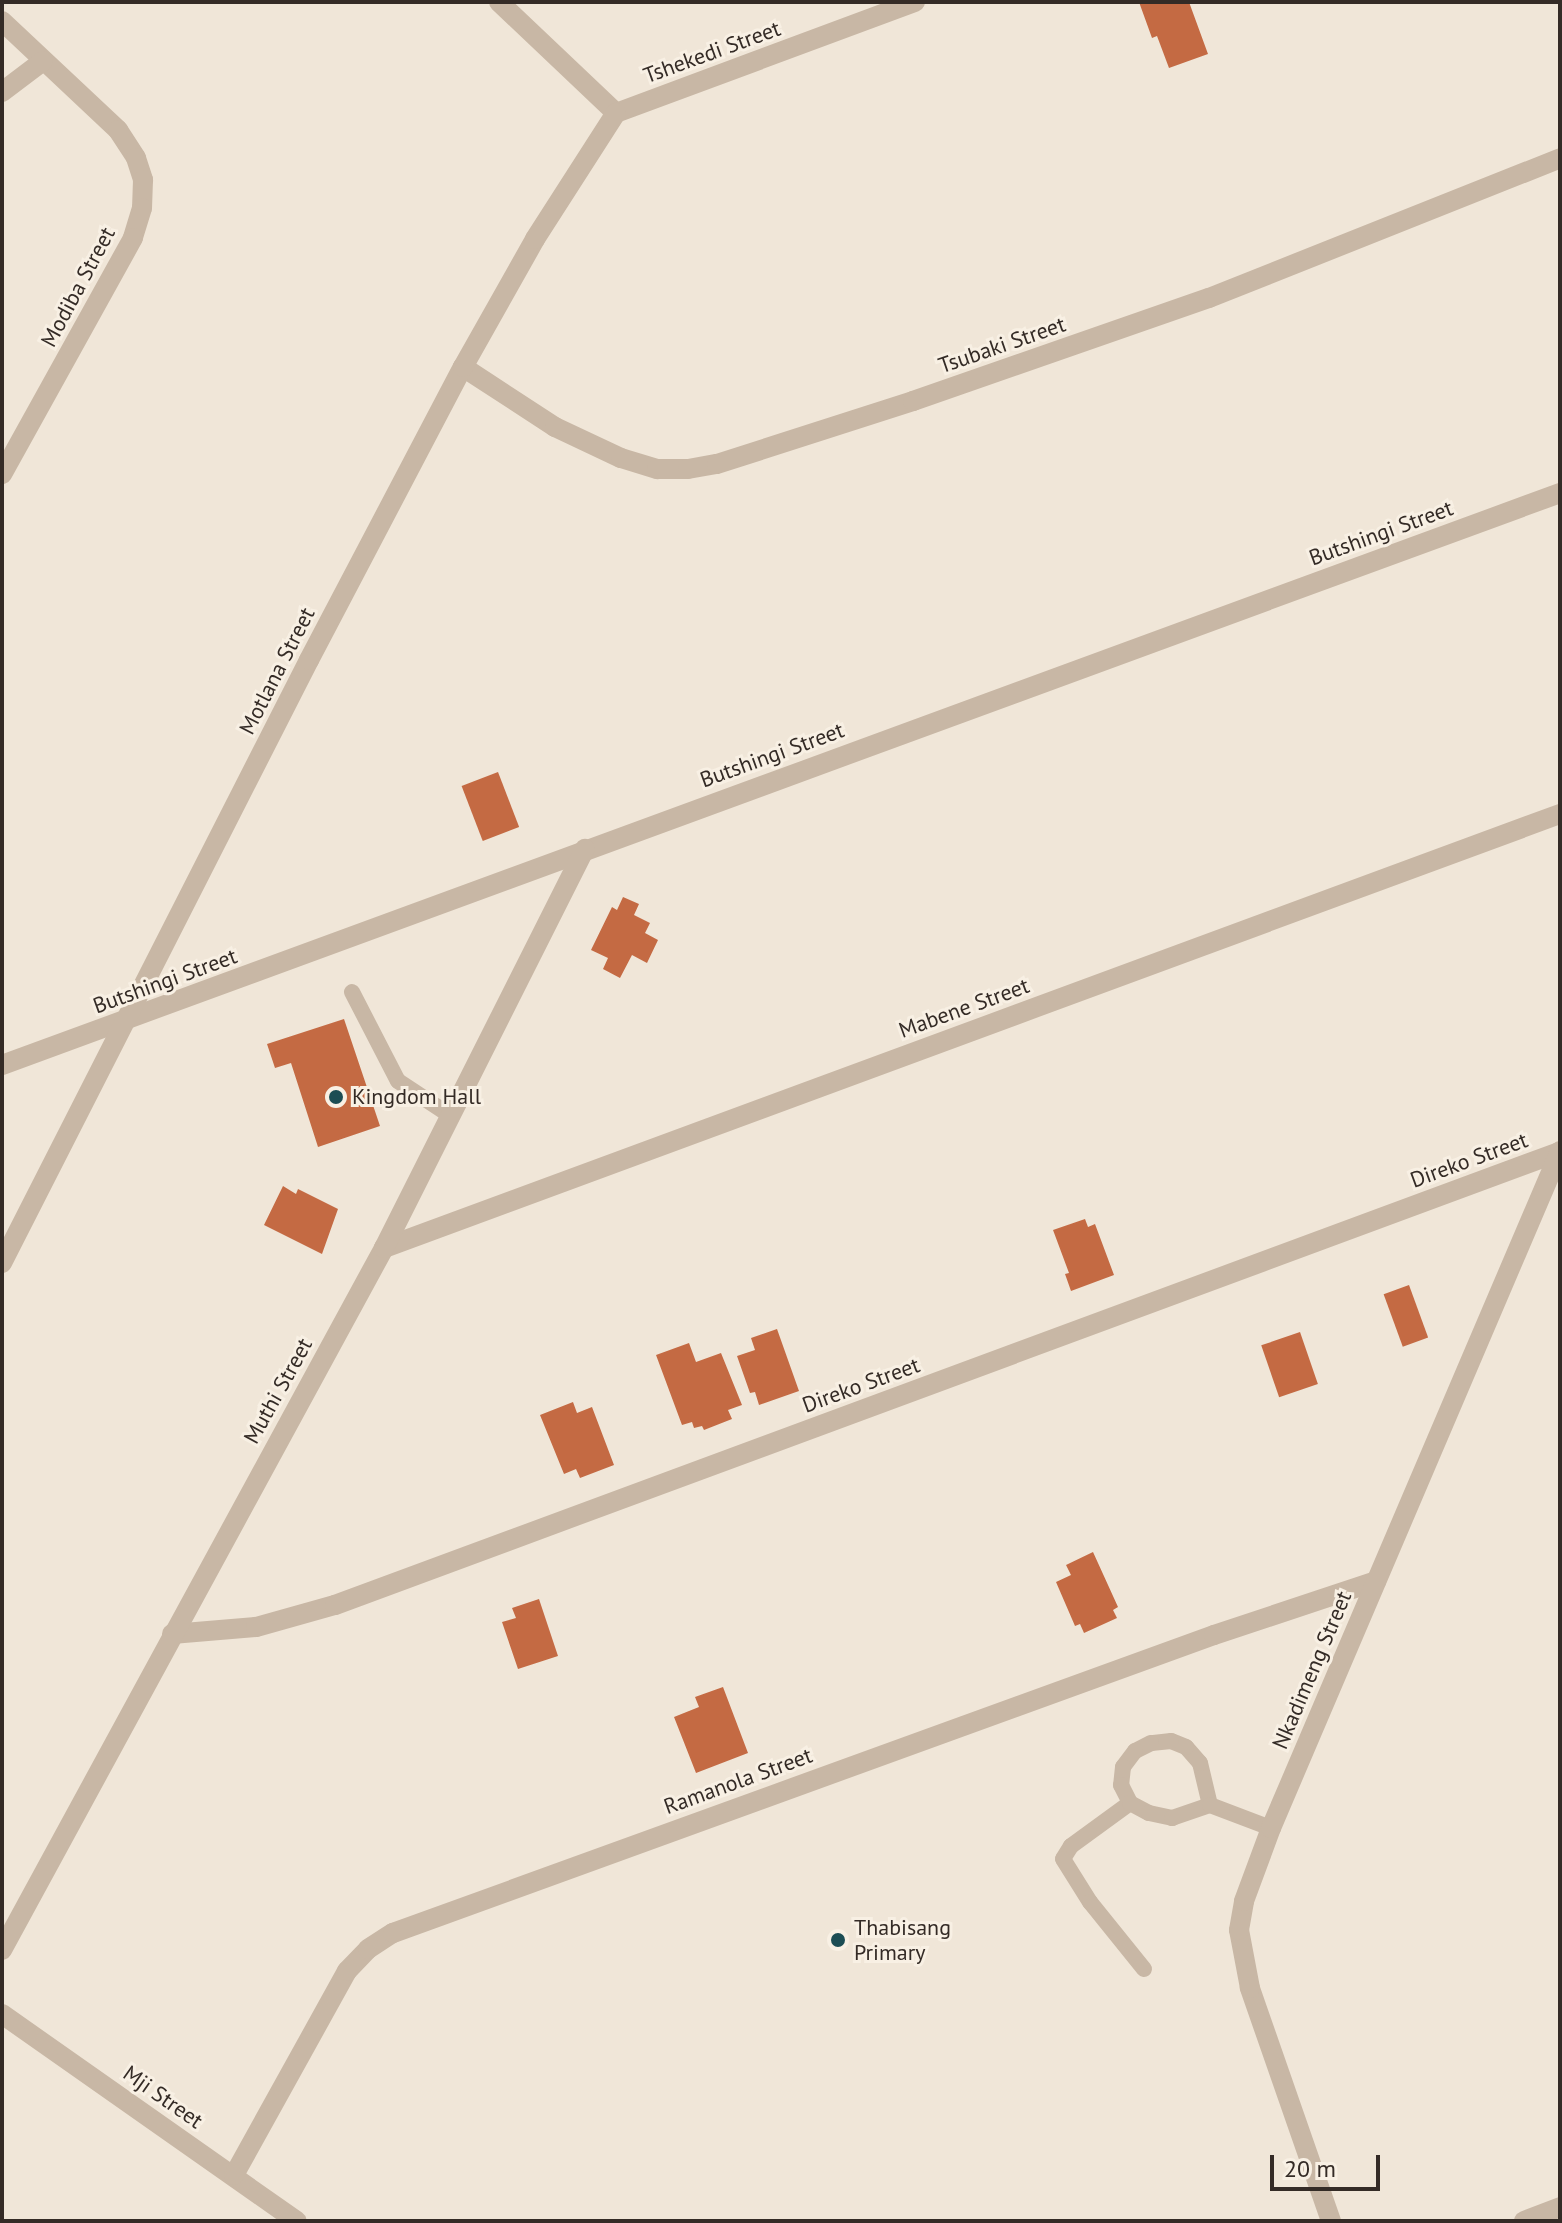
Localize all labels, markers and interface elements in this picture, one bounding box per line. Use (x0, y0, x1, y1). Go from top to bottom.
street label: Tshekedi Street (640, 15, 784, 89)
street label: Modiba Street (35, 223, 121, 351)
street label: Tsubaki Street (935, 311, 1069, 379)
street label: Butshingi Street (1305, 495, 1457, 571)
street label: Motlana Street (234, 603, 320, 739)
street label: Butshingi Street (696, 717, 848, 793)
street label: Butshingi Street (89, 943, 241, 1019)
street label: Mabene Street (895, 972, 1033, 1044)
place label: Kingdom Hall (352, 1084, 481, 1110)
marker: Kingdom Hall (327, 1088, 345, 1106)
street label: Direko Street (1407, 1127, 1531, 1193)
street label: Muthi Street (238, 1334, 318, 1448)
street label: Direko Street (799, 1352, 923, 1418)
street label: Nkadimeng Street (1267, 1587, 1357, 1753)
street label: Ramanola Street (660, 1742, 816, 1820)
place label: Thabisang Primary (854, 1914, 951, 1966)
marker: Thabisang Primary (829, 1931, 847, 1949)
street label: Mji Street (118, 2060, 208, 2134)
scale bar (1274, 2139, 1384, 2189)
text: 20 m (1284, 2153, 1336, 2184)

